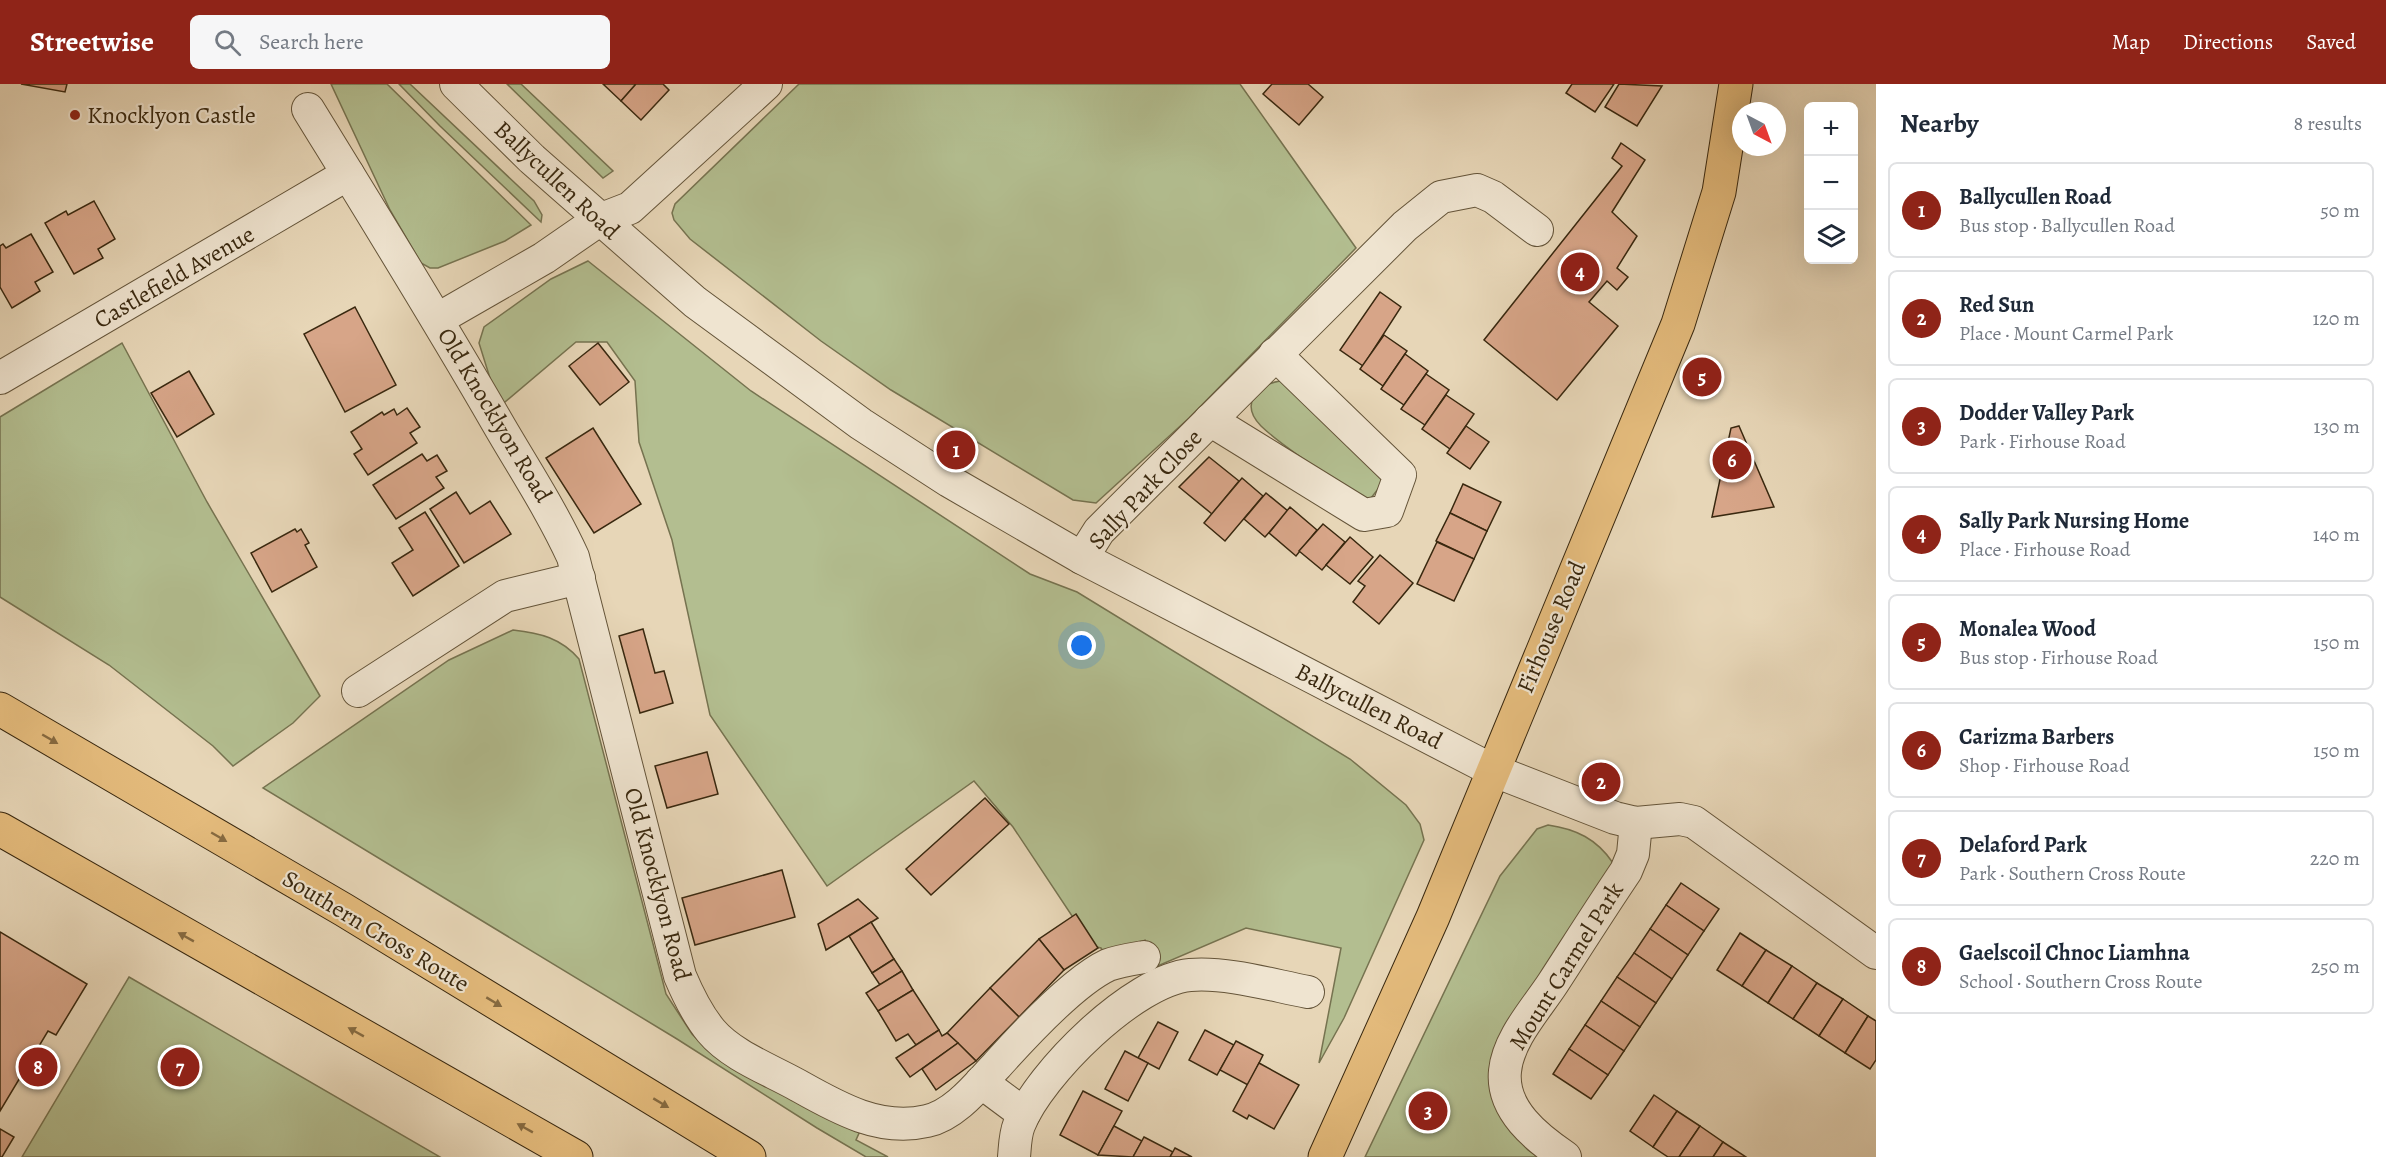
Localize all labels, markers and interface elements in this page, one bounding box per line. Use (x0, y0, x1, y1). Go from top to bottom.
search box (190, 15, 610, 69)
text: Streetwise (30, 23, 154, 61)
icon: search (211, 26, 244, 59)
text: Search here (259, 27, 364, 57)
text: Map (2112, 28, 2150, 56)
text: Directions (2183, 28, 2273, 56)
text: Saved (2306, 28, 2356, 56)
place label: Knocklyon Castle (87, 99, 256, 131)
north arrow (1732, 102, 1786, 156)
map controls (1804, 102, 1858, 264)
button: + (1804, 102, 1858, 156)
text: Nearby (1900, 106, 1979, 141)
marker: Knocklyon Castle (68, 108, 82, 122)
text: 8 results (2294, 110, 2362, 137)
street label: Ballycullen Road (487, 113, 627, 247)
button: − (1804, 156, 1858, 210)
text: Ballycullen Road (1959, 182, 2112, 212)
text: 1 (1918, 197, 1925, 224)
text: 50 m (2320, 197, 2360, 224)
button: layers (1804, 210, 1858, 264)
text: Bus stop · Ballycullen Road (1959, 212, 2175, 239)
street label: Castlefield Avenue (88, 218, 260, 336)
pin: 4 (1560, 250, 1600, 294)
text: Red Sun (1959, 290, 2034, 320)
text: 2 (1917, 305, 1926, 332)
text: 120 m (2312, 305, 2360, 332)
text: Place · Mount Carmel Park (1959, 320, 2174, 347)
street label: Old Knocklyon Road (430, 322, 560, 508)
pin: 5 (1682, 354, 1722, 400)
text: Dodder Valley Park (1959, 398, 2134, 428)
text: 3 (1917, 413, 1926, 440)
text: 130 m (2314, 413, 2360, 440)
street label: Sally Park Close (1081, 422, 1209, 556)
pin: 1 (936, 428, 976, 472)
text: Park · Firhouse Road (1959, 428, 2126, 455)
pin: 6 (1712, 438, 1752, 482)
text: Sally Park Nursing Home (1959, 506, 2189, 536)
text: 4 (1917, 521, 1926, 548)
text: 140 m (2313, 521, 2360, 548)
text: Place · Firhouse Road (1959, 536, 2130, 563)
street label: Firhouse Road (1509, 556, 1593, 698)
text: Monalea Wood (1959, 614, 2096, 644)
text: 5 (1917, 629, 1926, 656)
text: 150 m (2313, 629, 2360, 656)
your location (1067, 631, 1096, 660)
text: Bus stop · Firhouse Road (1959, 644, 2158, 671)
street label: Ballycullen Road (1290, 655, 1448, 757)
text: Carizma Barbers (1959, 722, 2114, 752)
one-way arrow (42, 733, 59, 743)
text: 6 (1917, 737, 1926, 764)
text: 150 m (2313, 737, 2360, 764)
text: Shop · Firhouse Road (1959, 752, 2130, 779)
pin: 2 (1582, 760, 1620, 804)
street label: Old Knocklyon Road (617, 784, 699, 984)
text: Delaford Park (1959, 830, 2087, 860)
one-way arrow (211, 832, 228, 842)
text: 7 (1917, 845, 1926, 872)
text: 220 m (2310, 845, 2360, 872)
text: Park · Southern Cross Route (1959, 860, 2186, 887)
street label: Southern Cross Route (277, 862, 475, 1000)
street label: Mount Carmel Park (1501, 876, 1631, 1056)
one-way arrow (177, 932, 194, 942)
text: Gaelscoil Chnoc Liamhna (1959, 938, 2190, 968)
text: 8 (1917, 953, 1926, 980)
text: 250 m (2311, 953, 2360, 980)
text: School · Southern Cross Route (1959, 968, 2202, 995)
one-way arrow (486, 996, 502, 1007)
one-way arrow (347, 1027, 364, 1037)
pin: 8 (18, 1044, 57, 1090)
pin: 7 (160, 1044, 200, 1090)
pin: 3 (1408, 1088, 1448, 1134)
one-way arrow (653, 1098, 669, 1109)
one-way arrow (517, 1123, 534, 1133)

